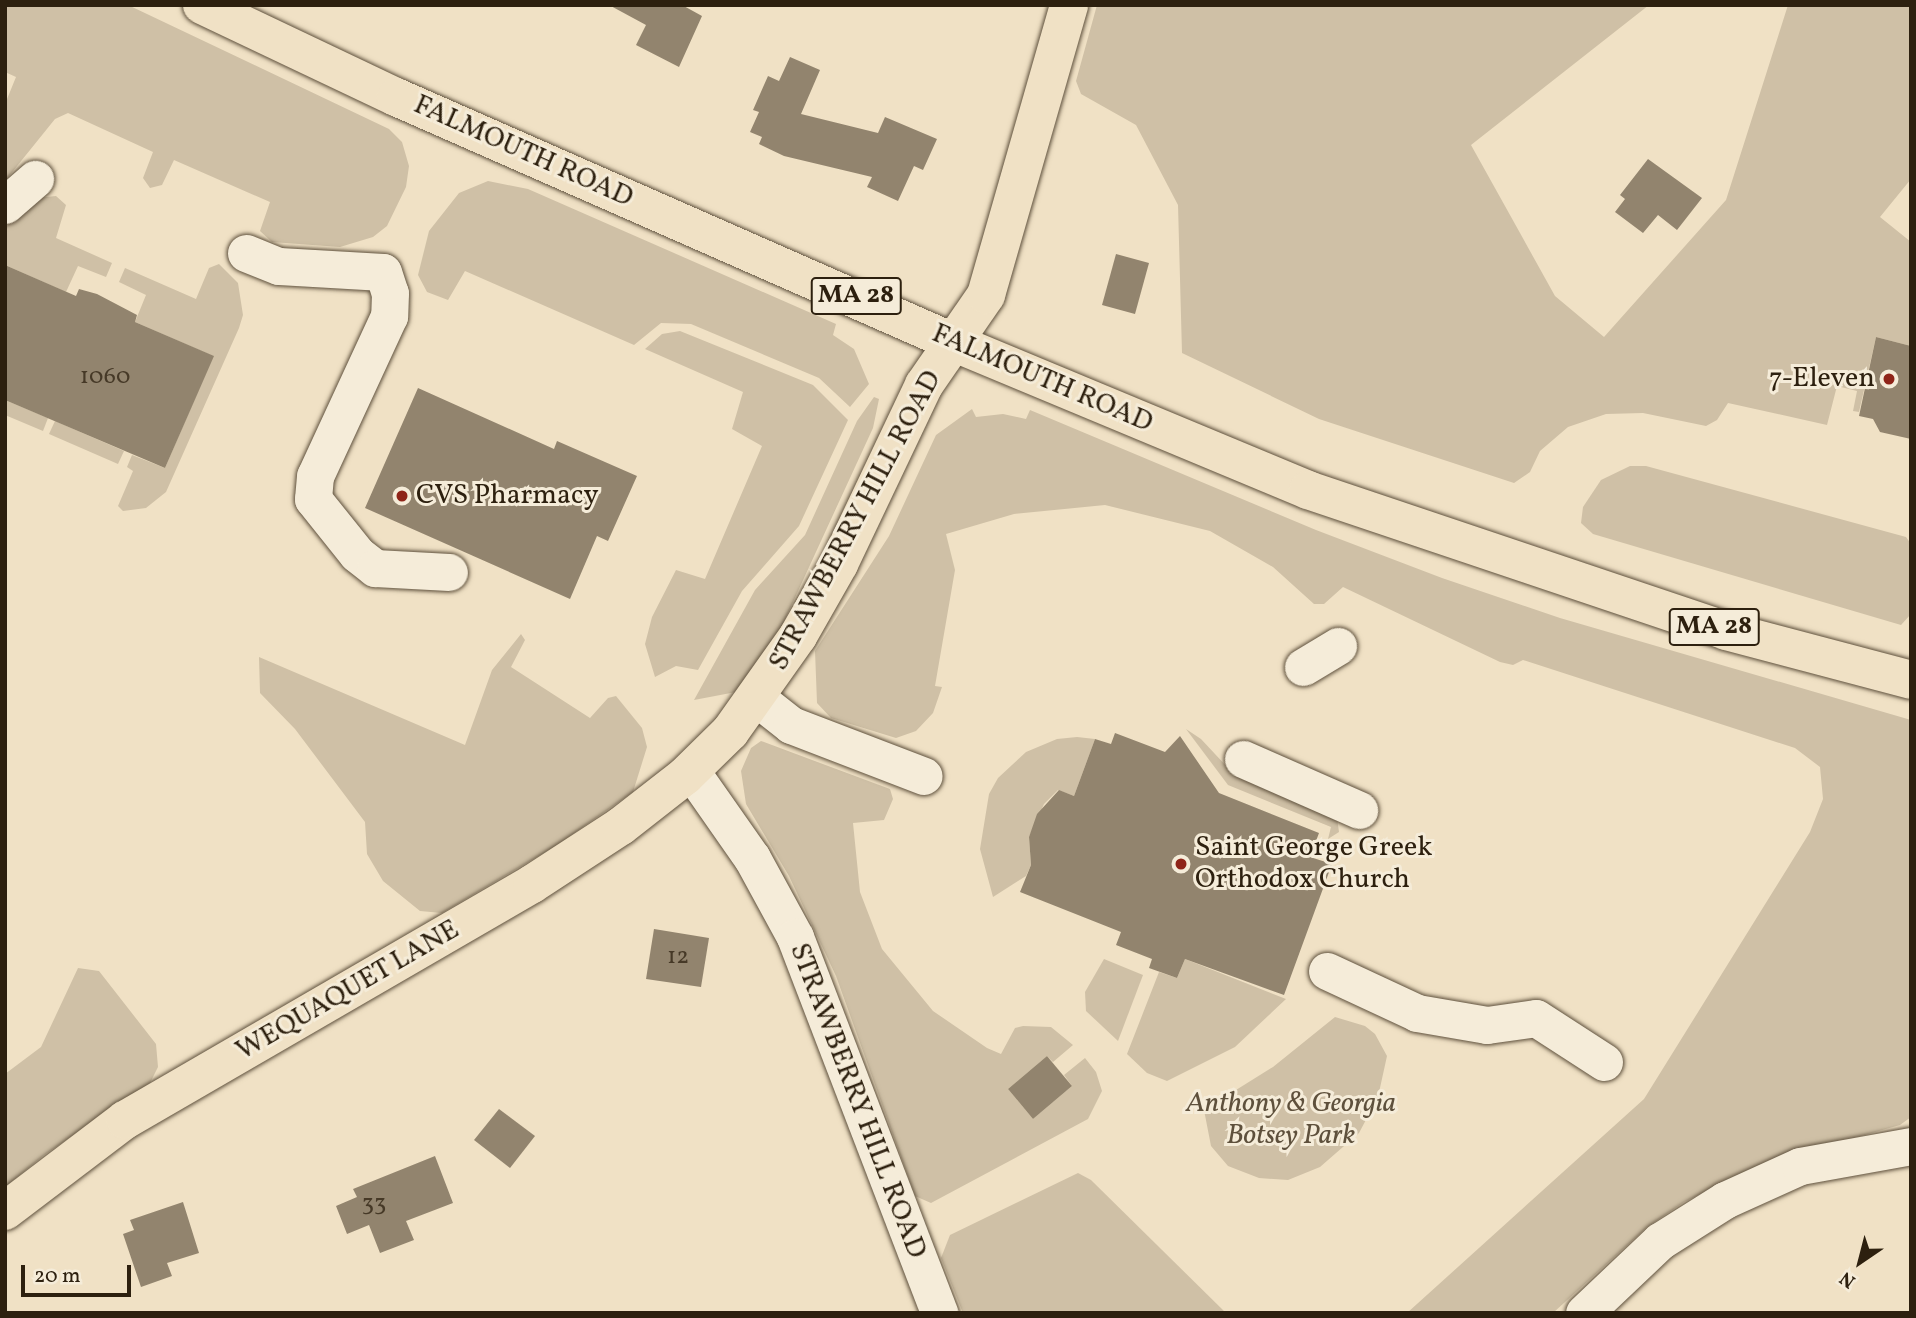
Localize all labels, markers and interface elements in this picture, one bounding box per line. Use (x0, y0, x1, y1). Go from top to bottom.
street label: FALMOUTH ROAD (408, 89, 638, 215)
road number: MA 28 (810, 274, 902, 318)
street label: FALMOUTH ROAD (927, 317, 1157, 441)
place label: 7-Eleven (1769, 362, 1875, 396)
house number: 1060 (80, 364, 130, 392)
street label: STRAWBERRY HILL ROAD (762, 365, 950, 677)
marker: 7-Eleven (1881, 371, 1897, 387)
place label: CVS Pharmacy (416, 479, 599, 513)
marker: CVS Pharmacy (394, 488, 410, 504)
road number: MA 28 (1668, 604, 1760, 650)
place label: Saint George Greek Orthodox Church (1195, 831, 1433, 897)
marker: Saint George Greek Orthodox Church (1173, 856, 1189, 872)
street label: WEQUAQUET LANE (230, 913, 466, 1069)
street label: STRAWBERRY HILL ROAD (781, 938, 933, 1264)
house number: 12 (667, 944, 689, 972)
park label: Anthony & Georgia Botsey Park (1186, 1087, 1396, 1153)
house number: 33 (362, 1191, 386, 1219)
north arrow (1825, 1227, 1895, 1297)
scale bar (24, 1252, 135, 1296)
text: 20 m (34, 1262, 80, 1291)
text: N (1835, 1265, 1861, 1294)

